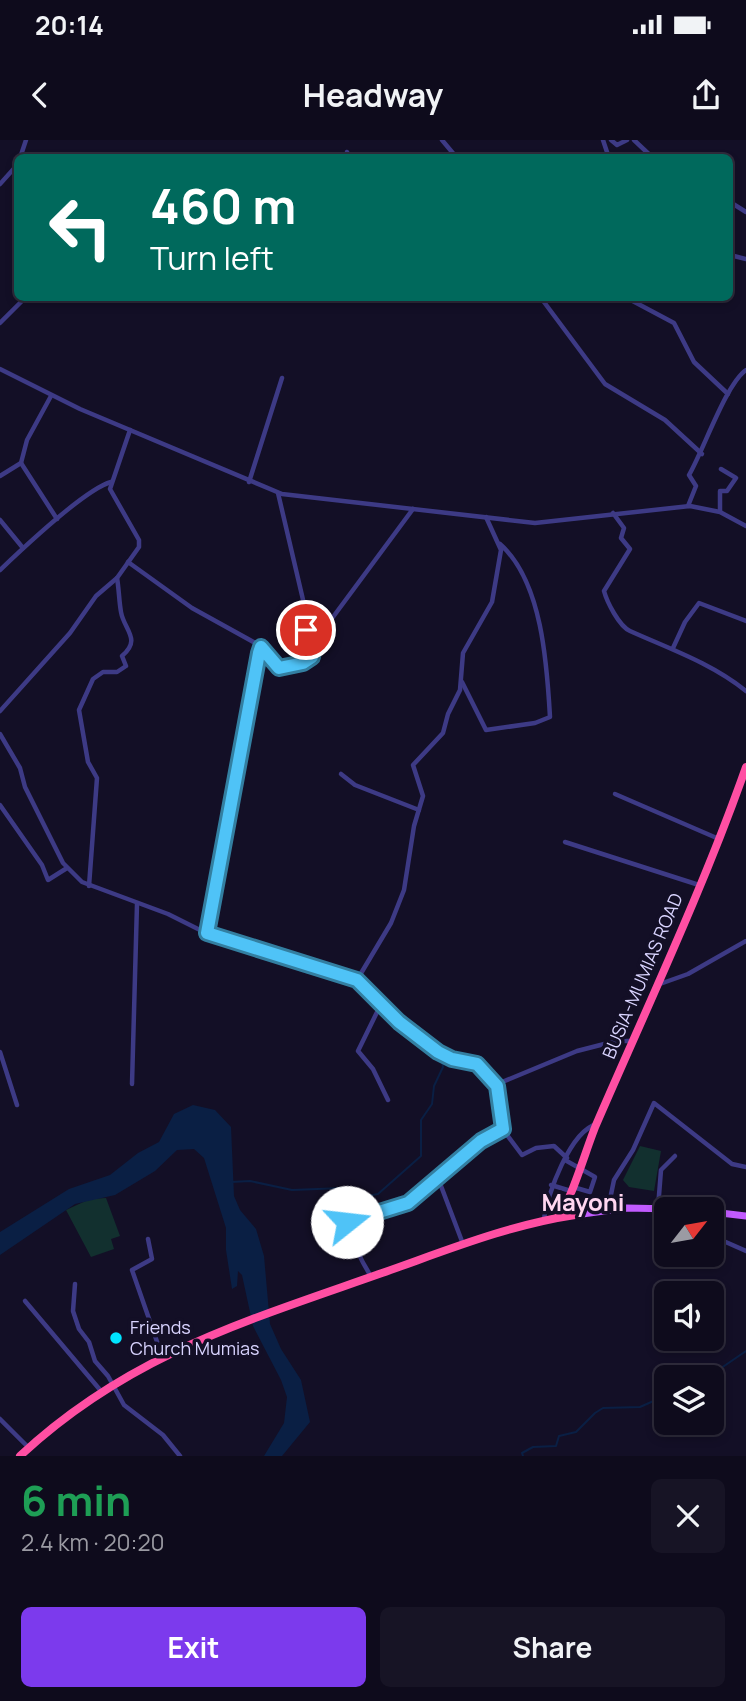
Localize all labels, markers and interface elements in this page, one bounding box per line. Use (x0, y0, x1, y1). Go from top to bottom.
text: 20:14 (35, 7, 104, 43)
text: Headway (303, 73, 443, 117)
icon: back (21, 76, 59, 114)
icon: share (687, 76, 725, 114)
text: 460 m (150, 172, 296, 239)
icon: left (35, 182, 126, 273)
text: Turn left (150, 236, 274, 280)
pin (276, 600, 336, 660)
icon: arrive (287, 611, 325, 649)
street label: BUSIA-MUMIAS ROAD (596, 889, 688, 1062)
position arrow (310, 1185, 384, 1259)
district label: Mayoni (541, 1185, 625, 1218)
north arrow (654, 1197, 724, 1267)
map controls (654, 1197, 724, 1435)
button: sound (654, 1281, 724, 1351)
place label: Friends Church Mumias (130, 1315, 260, 1360)
marker: Friends Church Mumias (108, 1330, 124, 1346)
button: layers (654, 1365, 724, 1435)
text: 6 min (21, 1471, 131, 1529)
button: close (651, 1479, 725, 1553)
text: 2.4 km · 20:20 (21, 1526, 165, 1558)
button: Exit (21, 1607, 366, 1687)
button: Share (380, 1607, 725, 1687)

